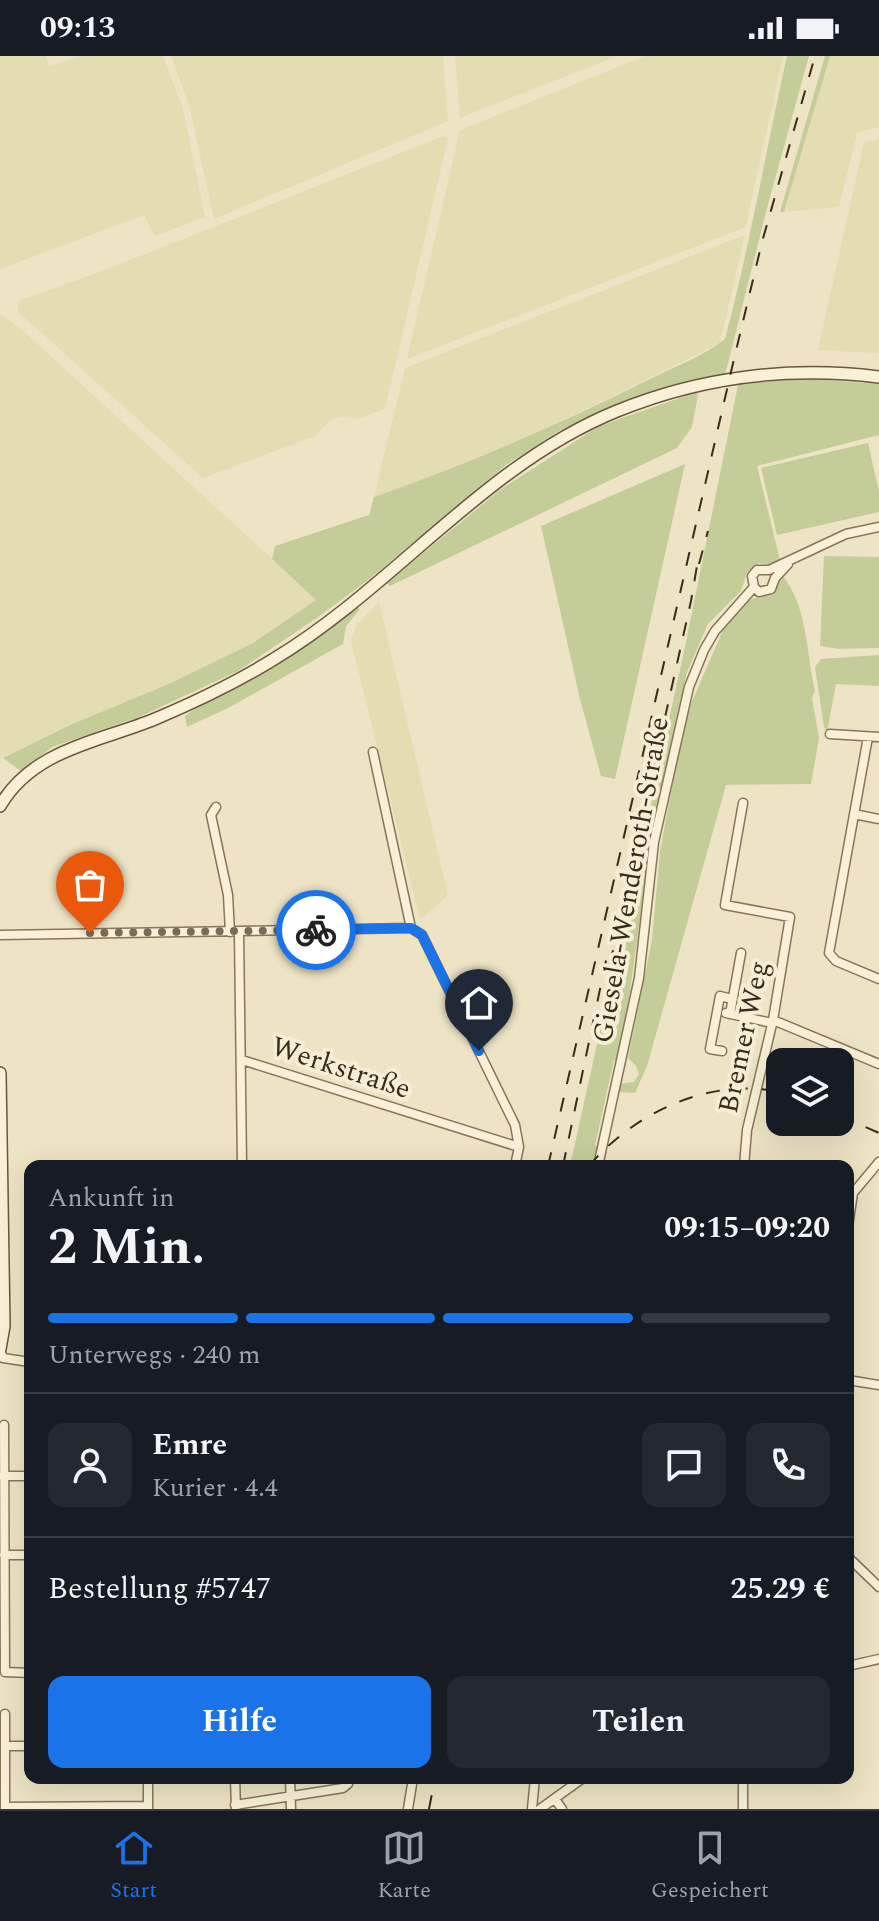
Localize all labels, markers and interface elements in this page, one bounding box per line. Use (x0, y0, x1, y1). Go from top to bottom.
text: 09:13 (40, 5, 115, 51)
street label: Giesela-Wenderoth-Straße (581, 714, 681, 1046)
pin (56, 851, 124, 933)
icon: bag (68, 863, 112, 907)
courier (276, 890, 356, 970)
icon: bike (294, 908, 338, 952)
street label: Bremer Weg (707, 957, 781, 1117)
pin (445, 969, 513, 1051)
icon: home (457, 981, 501, 1025)
street label: Werkstraße (266, 1025, 416, 1111)
map controls (766, 1048, 854, 1136)
button: layers (766, 1048, 854, 1136)
text: Ankunft in (48, 1178, 174, 1218)
text: 09:15–09:20 (664, 1205, 830, 1251)
text: 2 Min. (48, 1208, 205, 1287)
text: Unterwegs · 240 m (48, 1335, 260, 1375)
text: Emre (152, 1422, 227, 1468)
button: person (48, 1423, 132, 1507)
button: chat (642, 1423, 726, 1507)
button: phone (746, 1423, 830, 1507)
text: Kurier · 4.4 (152, 1468, 278, 1508)
text: Bestellung #5747 (48, 1566, 271, 1612)
text: 25.29 € (730, 1566, 830, 1612)
button: Hilfe (48, 1676, 431, 1768)
button: Teilen (447, 1676, 830, 1768)
tab: Start (110, 1826, 157, 1907)
tab: Karte (377, 1826, 431, 1907)
tab: Gespeichert (651, 1826, 769, 1907)

